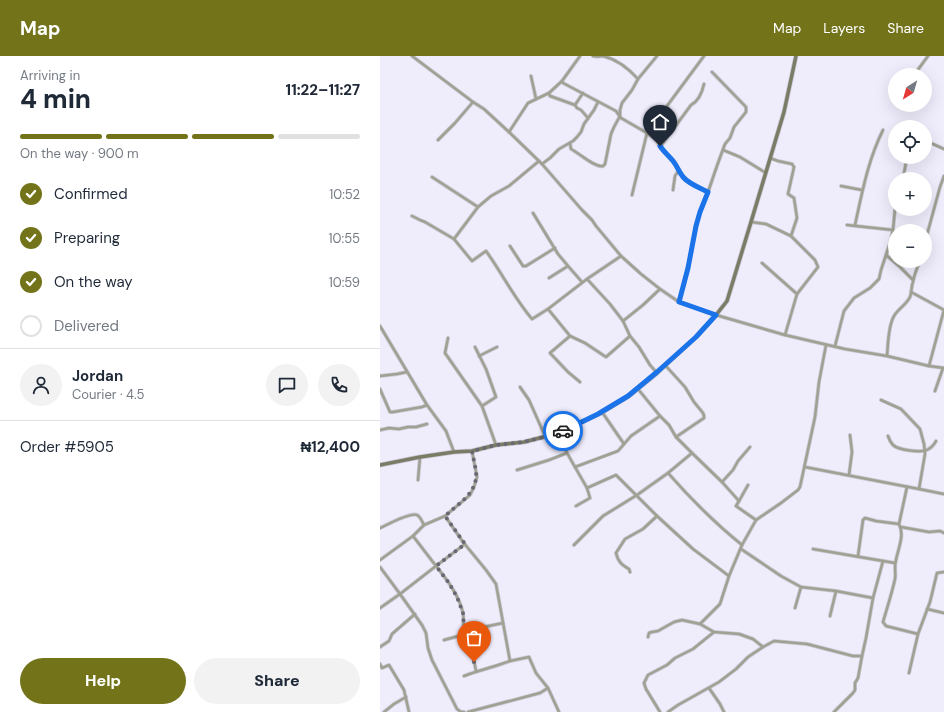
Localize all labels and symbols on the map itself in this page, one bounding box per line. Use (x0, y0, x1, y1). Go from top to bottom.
north arrow (888, 68, 932, 112)
pin (643, 105, 677, 146)
courier (543, 411, 583, 451)
pin (457, 621, 491, 662)

